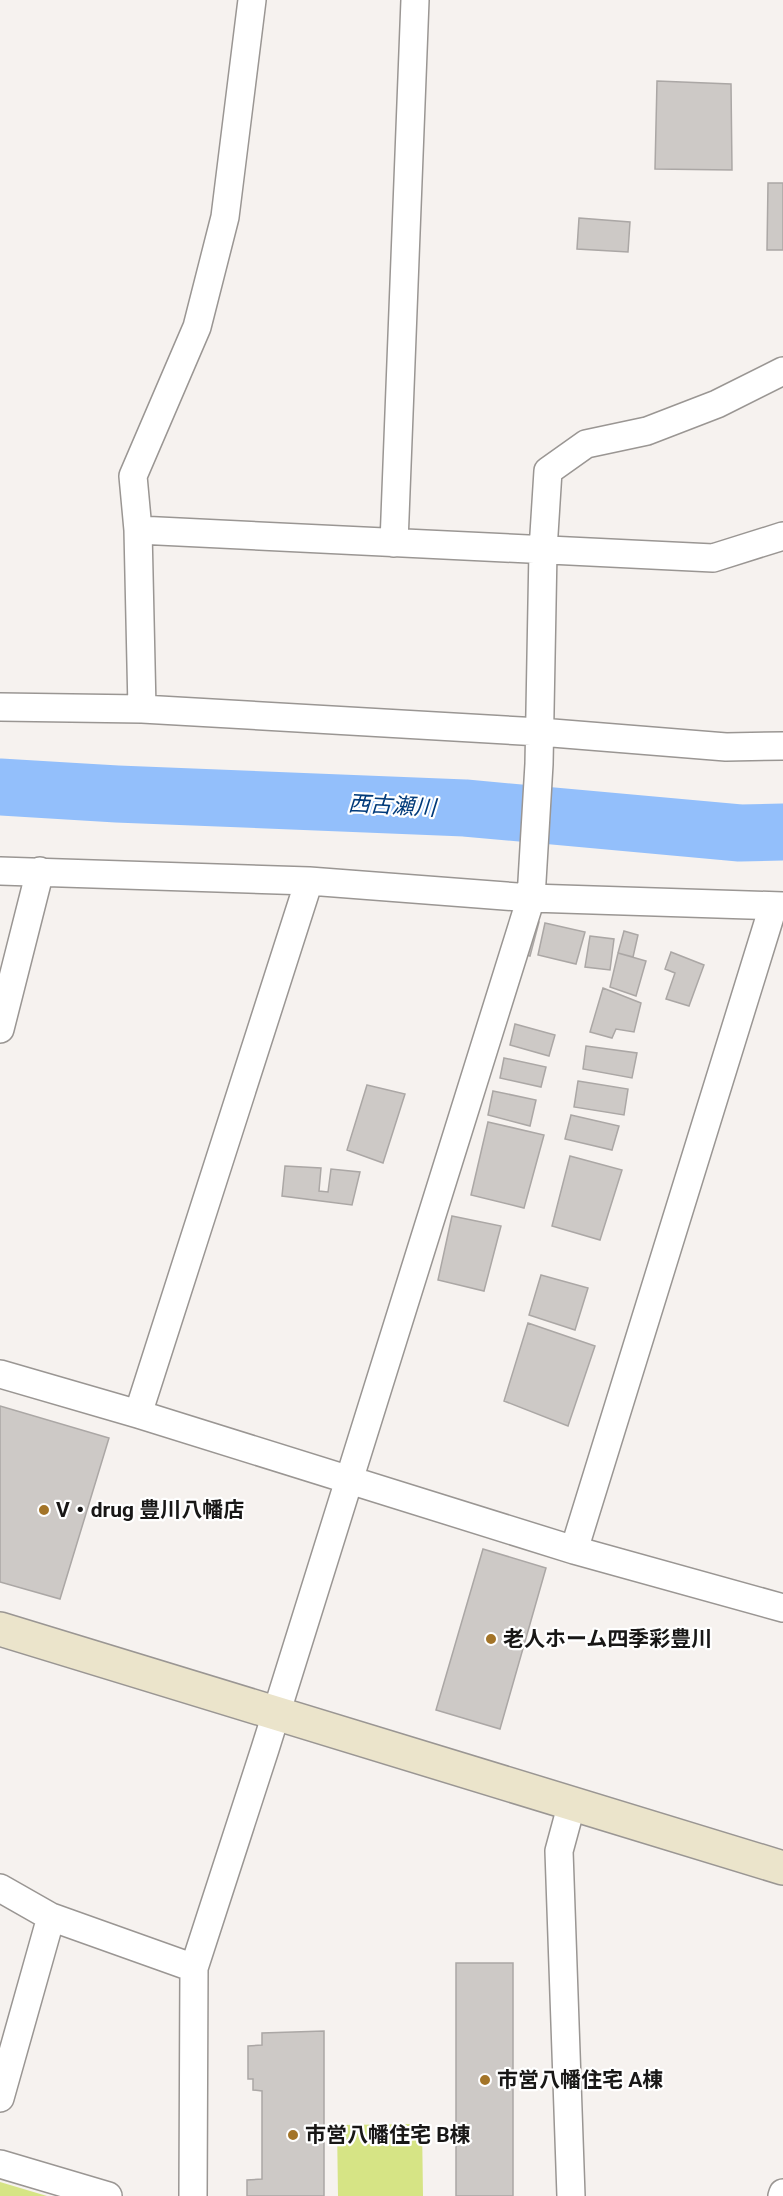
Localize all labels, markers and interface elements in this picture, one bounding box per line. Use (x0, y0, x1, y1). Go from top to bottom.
water label: 西古瀬川 (347, 791, 439, 820)
place label: V・drug 豊川八幡店 (56, 1498, 244, 1522)
marker: V・drug 豊川八幡店 (37, 1503, 51, 1517)
place label: 老人ホーム四季彩豊川 (503, 1627, 712, 1651)
marker: 老人ホーム四季彩豊川 (484, 1632, 498, 1646)
place label: 市営八幡住宅 A棟 (497, 2068, 663, 2092)
marker: 市営八幡住宅 A棟 (478, 2073, 492, 2087)
place label: 市営八幡住宅 B棟 (305, 2123, 471, 2147)
marker: 市営八幡住宅 B棟 (286, 2128, 300, 2142)

